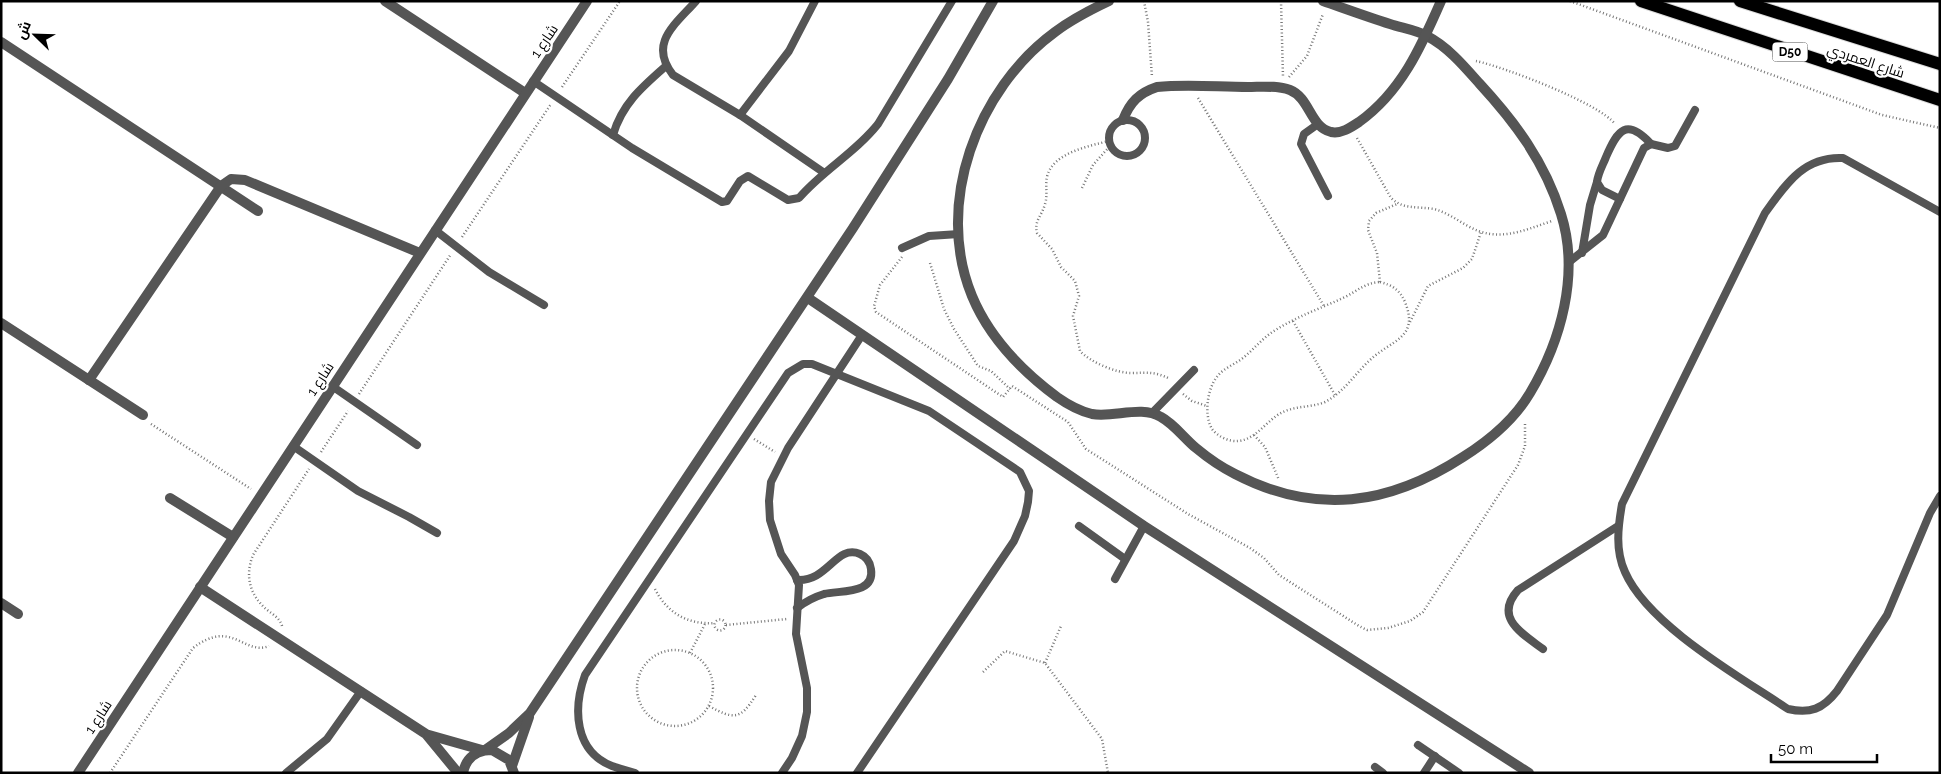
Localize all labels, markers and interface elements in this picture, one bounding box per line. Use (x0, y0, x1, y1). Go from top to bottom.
north arrow (10, 10, 60, 60)
text: ش (12, 18, 35, 42)
street label: شارع 1 (527, 21, 562, 61)
street label: شارع العمردي (1824, 41, 1907, 85)
road number: D50 (1772, 42, 1808, 62)
street label: شارع 1 (303, 359, 338, 399)
street label: شارع 1 (81, 697, 116, 737)
scale bar (1771, 732, 1877, 764)
text: 50 m (1778, 740, 1813, 758)

